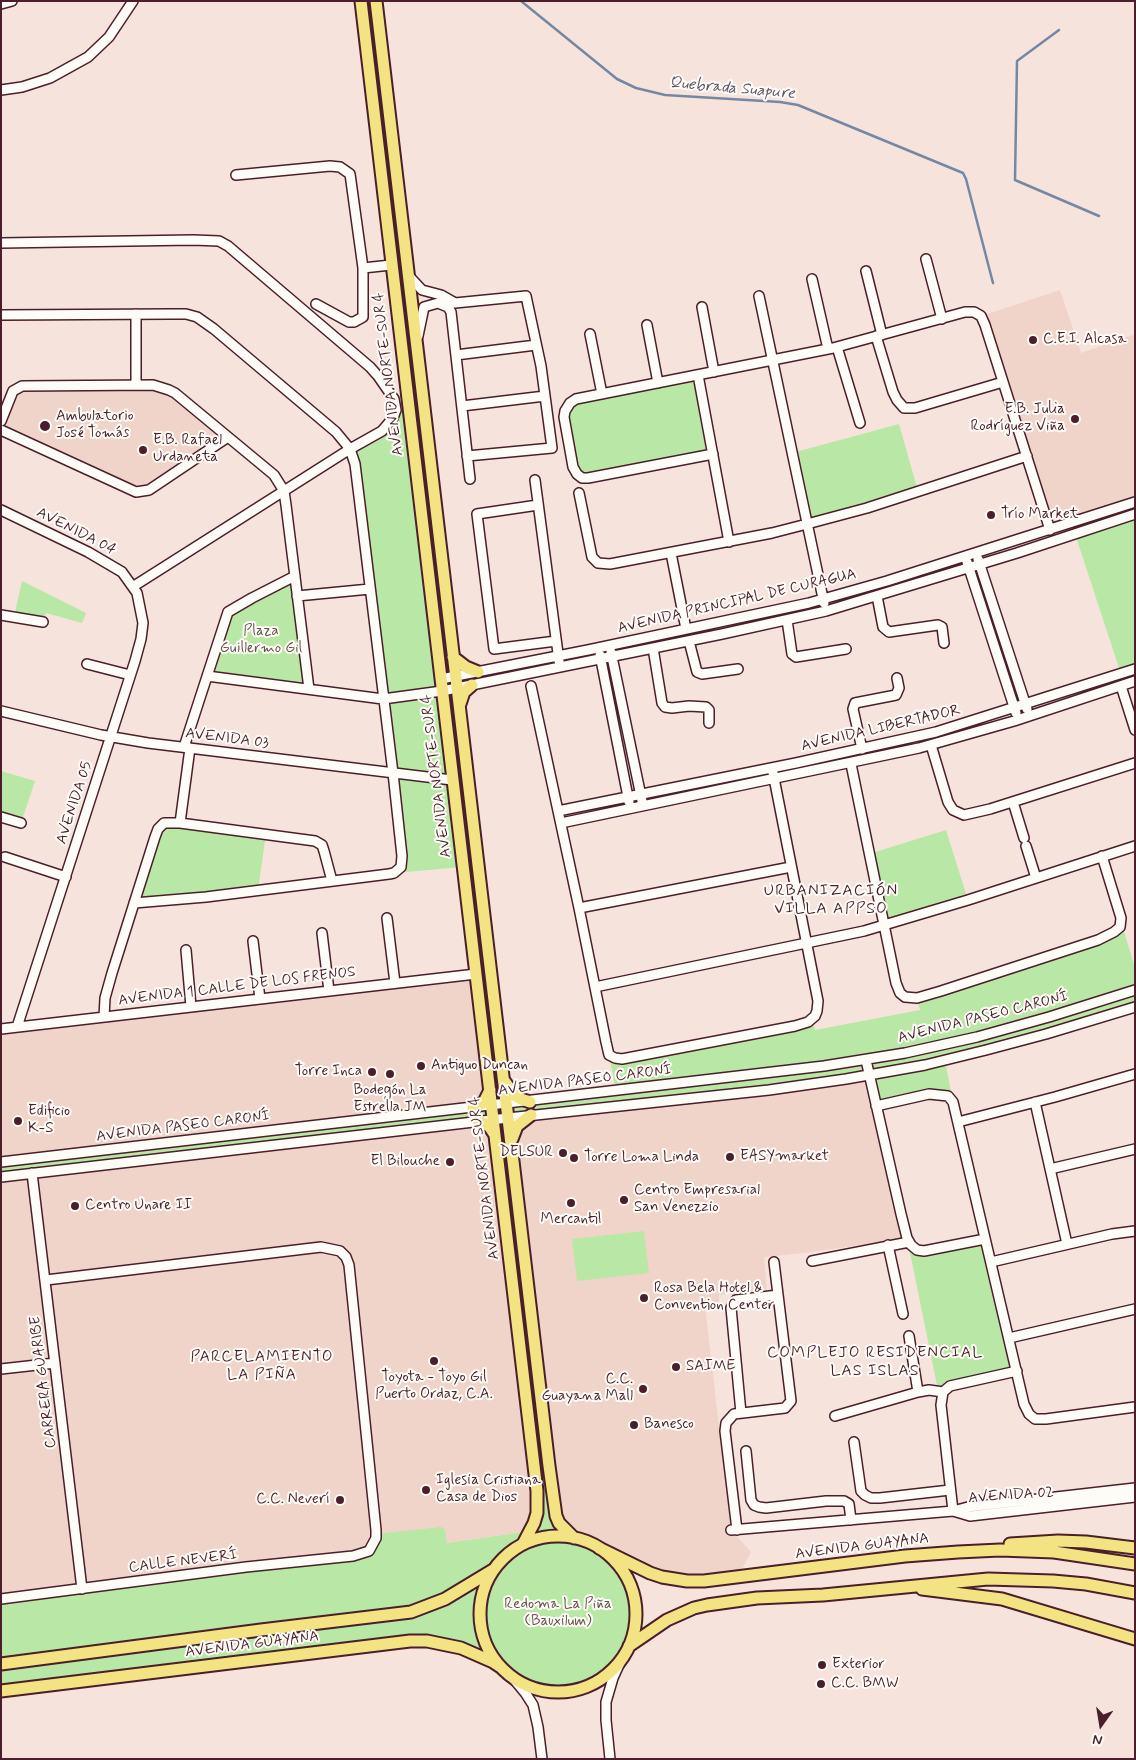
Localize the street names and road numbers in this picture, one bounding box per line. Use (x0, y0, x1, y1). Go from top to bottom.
street label: AVENIDA NORTE-SUR 4 (370, 291, 408, 457)
street label: AVENIDA 04 (33, 504, 119, 560)
street label: AVENIDA PRINCIPAL DE CURAGUA (616, 566, 858, 638)
street label: AVENIDA NORTE-SUR 4 (418, 693, 456, 859)
street label: AVENIDA LIBERTADOR (800, 702, 962, 756)
street label: AVENIDA 03 (184, 725, 270, 753)
street label: AVENIDA 05 (53, 759, 97, 847)
street label: AVENIDA 1 CALLE DE LOS FRENOS (117, 963, 357, 1011)
street label: AVENIDA PASEO CARONÍ (896, 988, 1070, 1048)
street label: AVENIDA PASEO CARONÍ (497, 1061, 673, 1101)
street label: AVENIDA NORTE-SUR 4 (466, 1095, 504, 1261)
street label: AVENIDA PASEO CARONÍ (95, 1107, 271, 1147)
street label: CARRERA GUARIBE (27, 1315, 61, 1449)
street label: AVENIDA 02 (968, 1484, 1054, 1508)
street label: AVENIDA GUAYANA (794, 1530, 930, 1564)
street label: CALLE NEVERÍ (128, 1546, 238, 1578)
street label: AVENIDA GUAYANA (184, 1628, 320, 1662)

